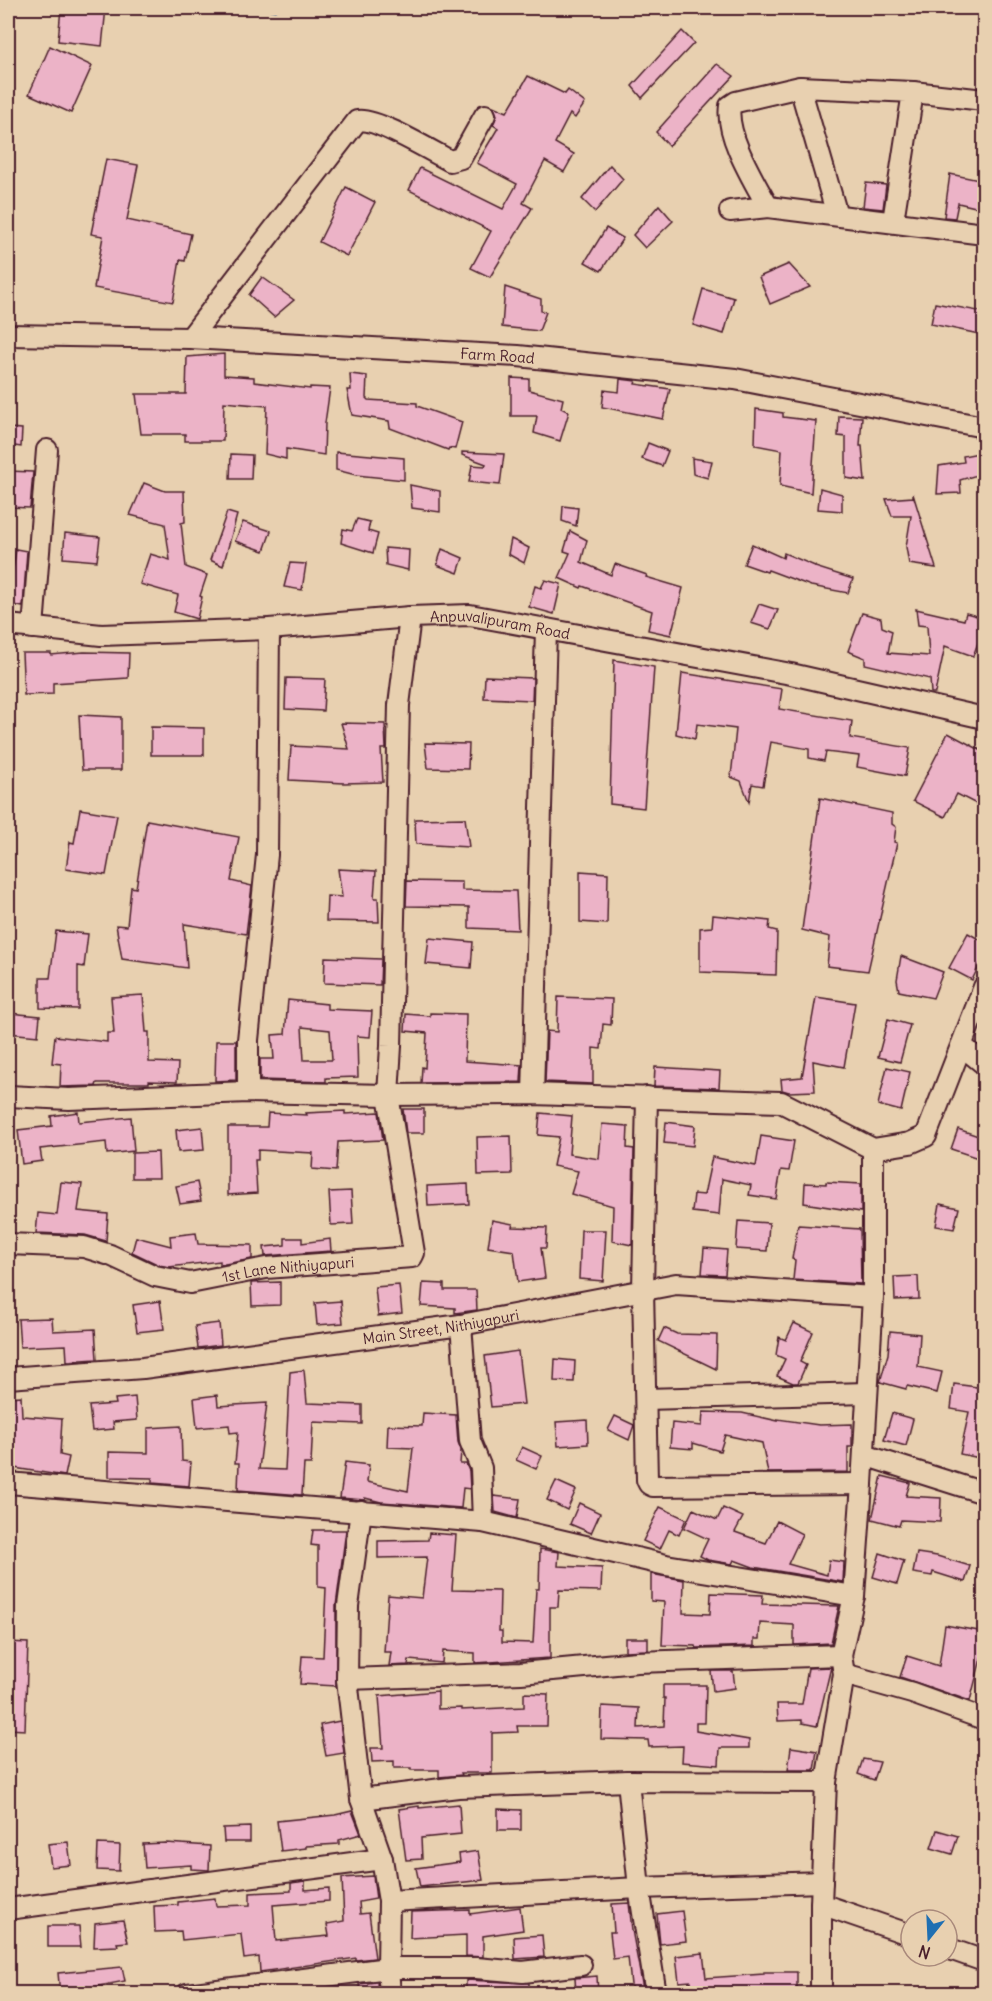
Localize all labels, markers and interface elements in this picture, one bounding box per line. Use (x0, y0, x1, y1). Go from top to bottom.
street label: Farm Road (460, 343, 536, 367)
street label: Anpuvalipuram Road (430, 605, 572, 643)
street label: 1st Lane Nithiyapuri (220, 1252, 355, 1286)
street label: Main Street, Nithiyapuri (361, 1305, 520, 1348)
north arrow (899, 1908, 959, 1968)
text: N (916, 1941, 933, 1963)

